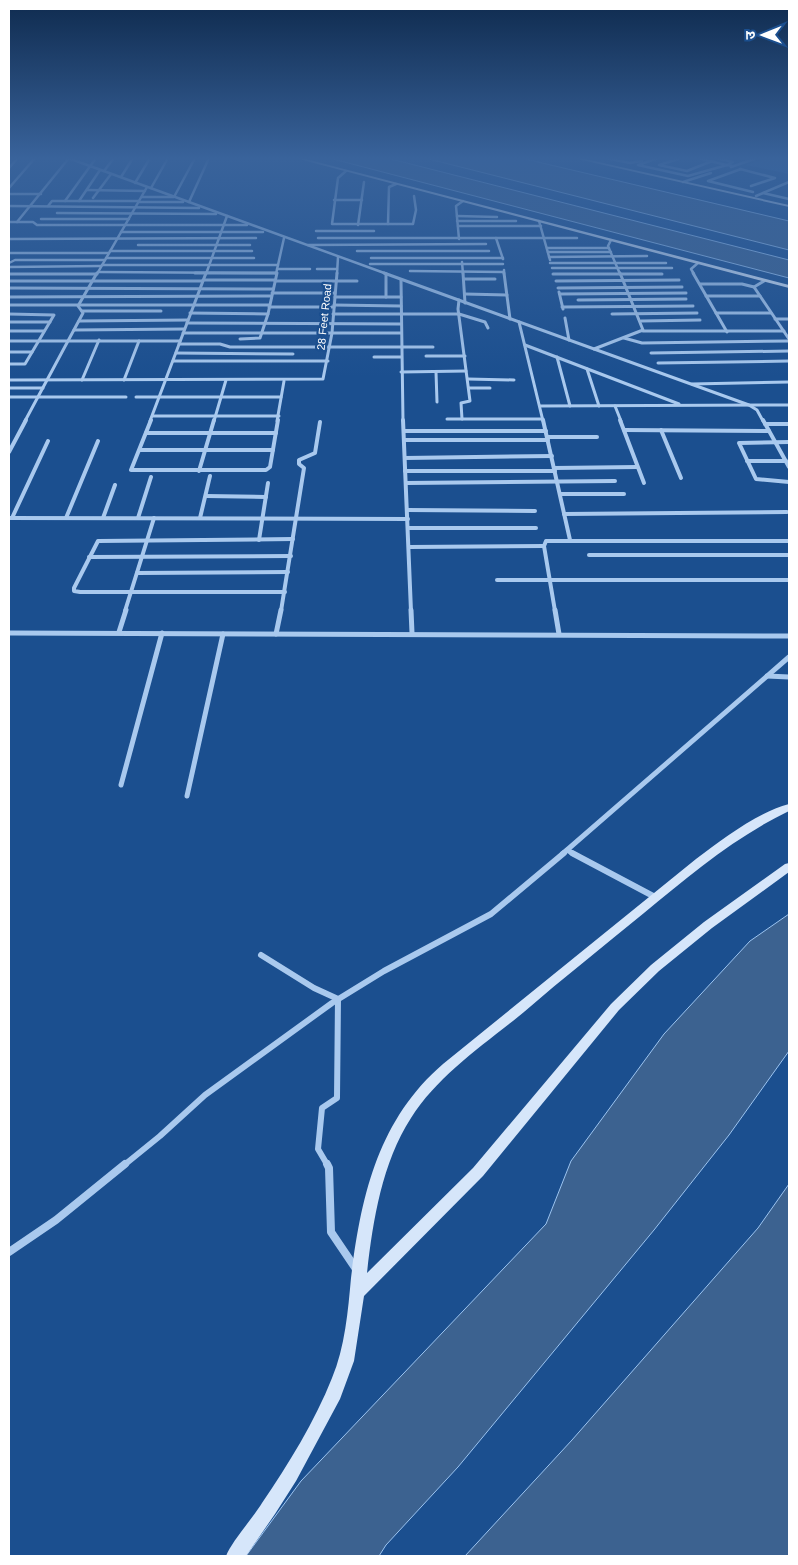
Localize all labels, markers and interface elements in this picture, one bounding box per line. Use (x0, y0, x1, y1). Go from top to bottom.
north arrow (738, 10, 788, 60)
text: उ (742, 30, 758, 39)
street label: 28 Feet Road (315, 283, 333, 351)

